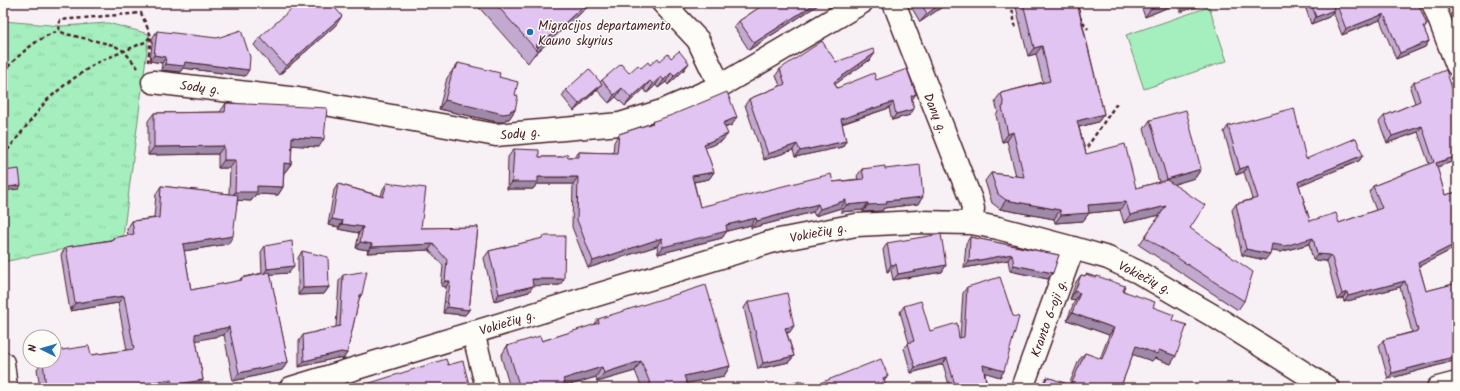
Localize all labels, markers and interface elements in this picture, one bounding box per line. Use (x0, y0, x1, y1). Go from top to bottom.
place label: Migracijos departamento Kauno skyrius (538, 16, 671, 52)
marker: Migracijos departamento Kauno skyrius (525, 27, 535, 37)
street label: Sodų g. (179, 76, 221, 101)
street label: Danų g. (917, 90, 952, 137)
street label: Sodų g. (499, 122, 541, 147)
street label: Vokiečių g. (788, 218, 848, 249)
street label: Vokiečių g. (1114, 256, 1175, 301)
street label: Kranto 6-oji g. (1026, 277, 1073, 360)
street label: Vokiečių g. (477, 305, 538, 342)
north arrow (22, 329, 62, 369)
text: N (24, 344, 42, 352)

